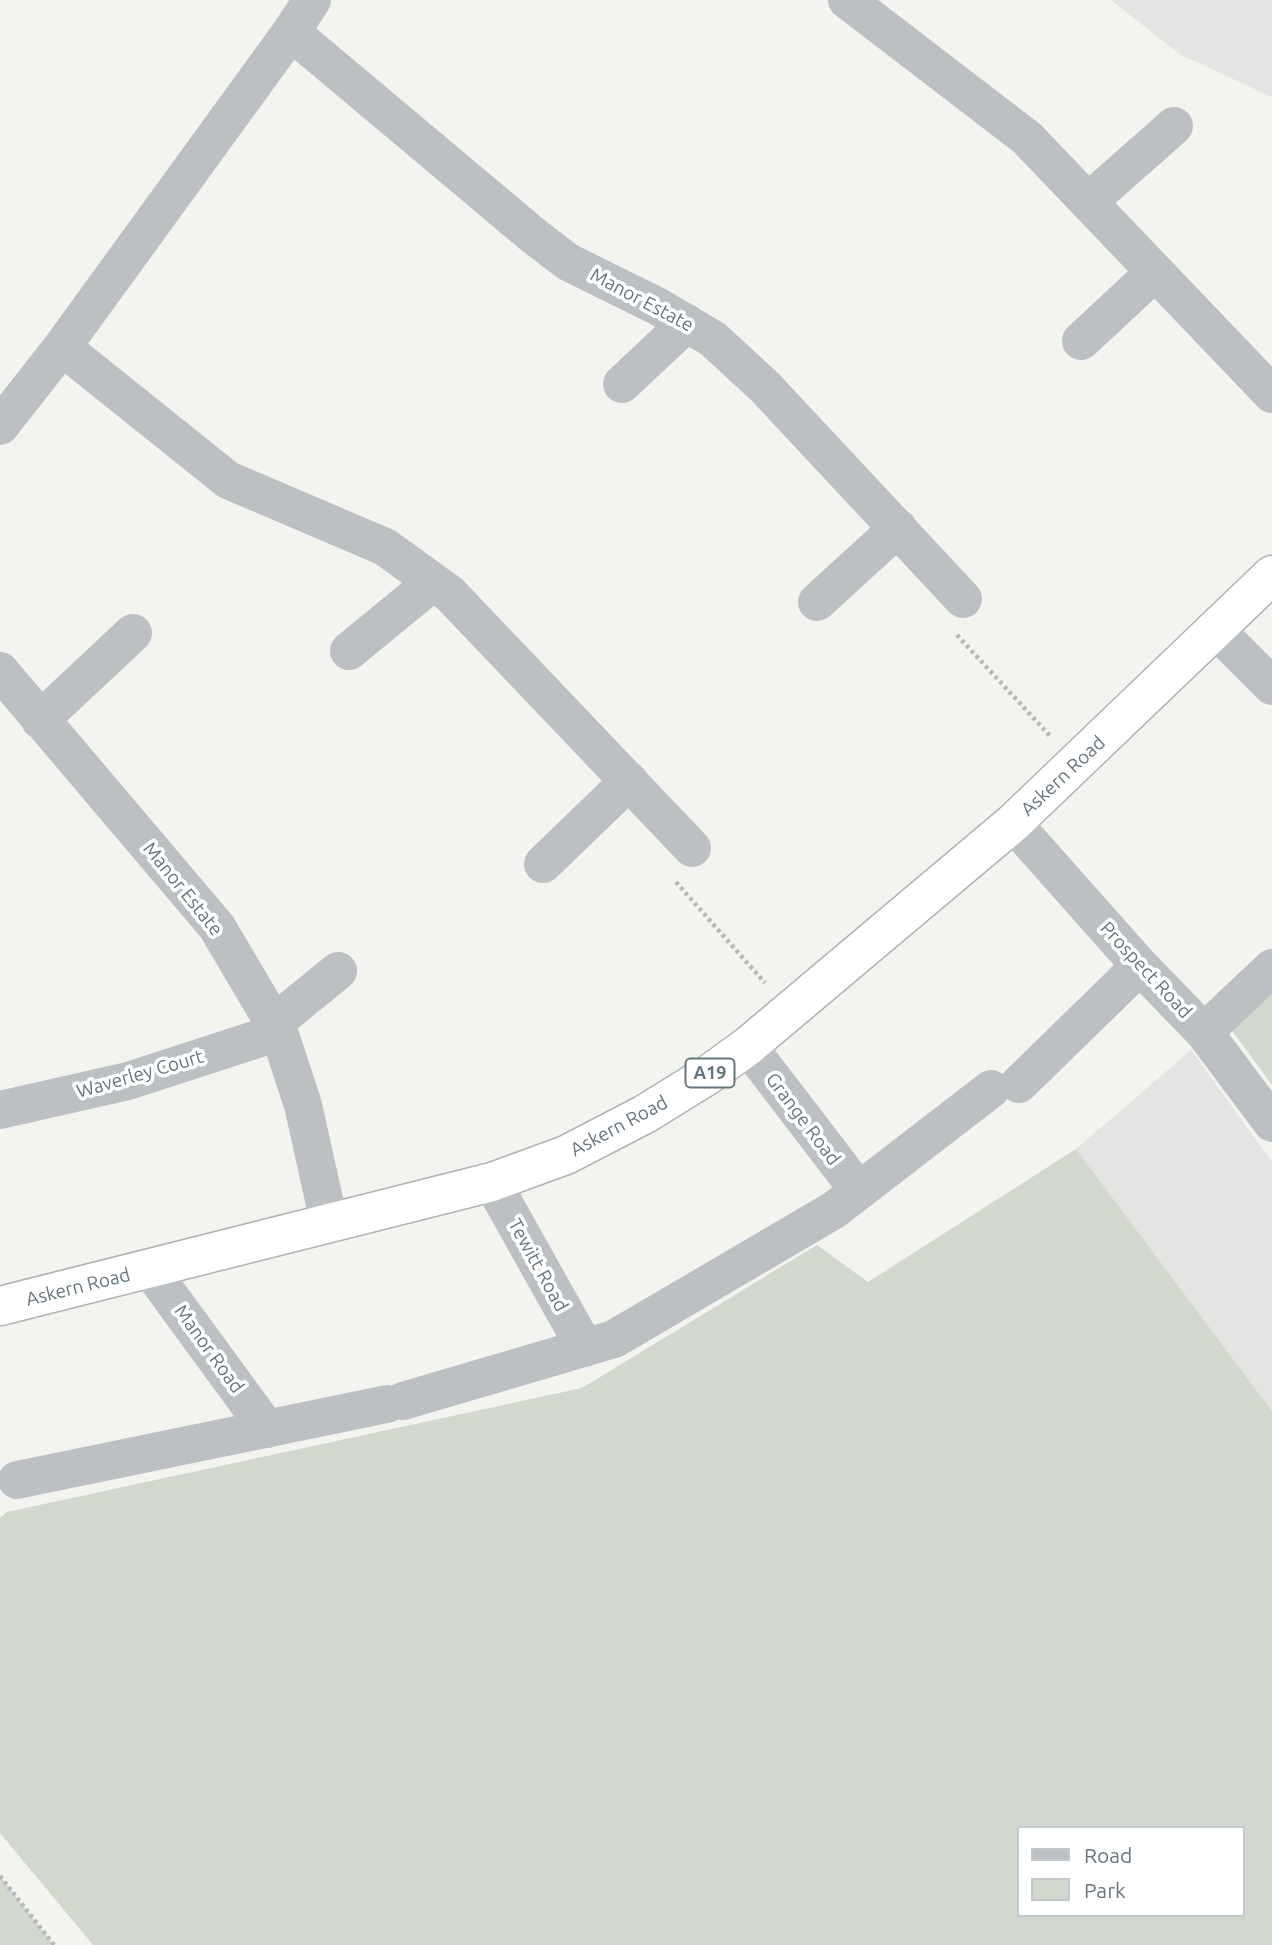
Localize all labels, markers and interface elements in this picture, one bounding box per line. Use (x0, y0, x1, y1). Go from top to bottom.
street label: Manor Estate (586, 263, 698, 337)
street label: Askern Road (1016, 731, 1110, 821)
street label: Manor Estate (138, 838, 228, 940)
street label: Prospect Road (1095, 917, 1197, 1023)
street label: Waverley Court (74, 1045, 206, 1103)
road number: A19 (686, 1058, 734, 1088)
street label: Grange Road (761, 1068, 845, 1170)
street label: Askern Road (566, 1091, 672, 1161)
street label: Tewitt Road (503, 1215, 573, 1315)
street label: Askern Road (23, 1263, 133, 1311)
street label: Manor Road (169, 1300, 249, 1398)
legend (1016, 1826, 1244, 1917)
text: Road (1084, 1843, 1132, 1867)
text: Park (1084, 1878, 1126, 1902)

